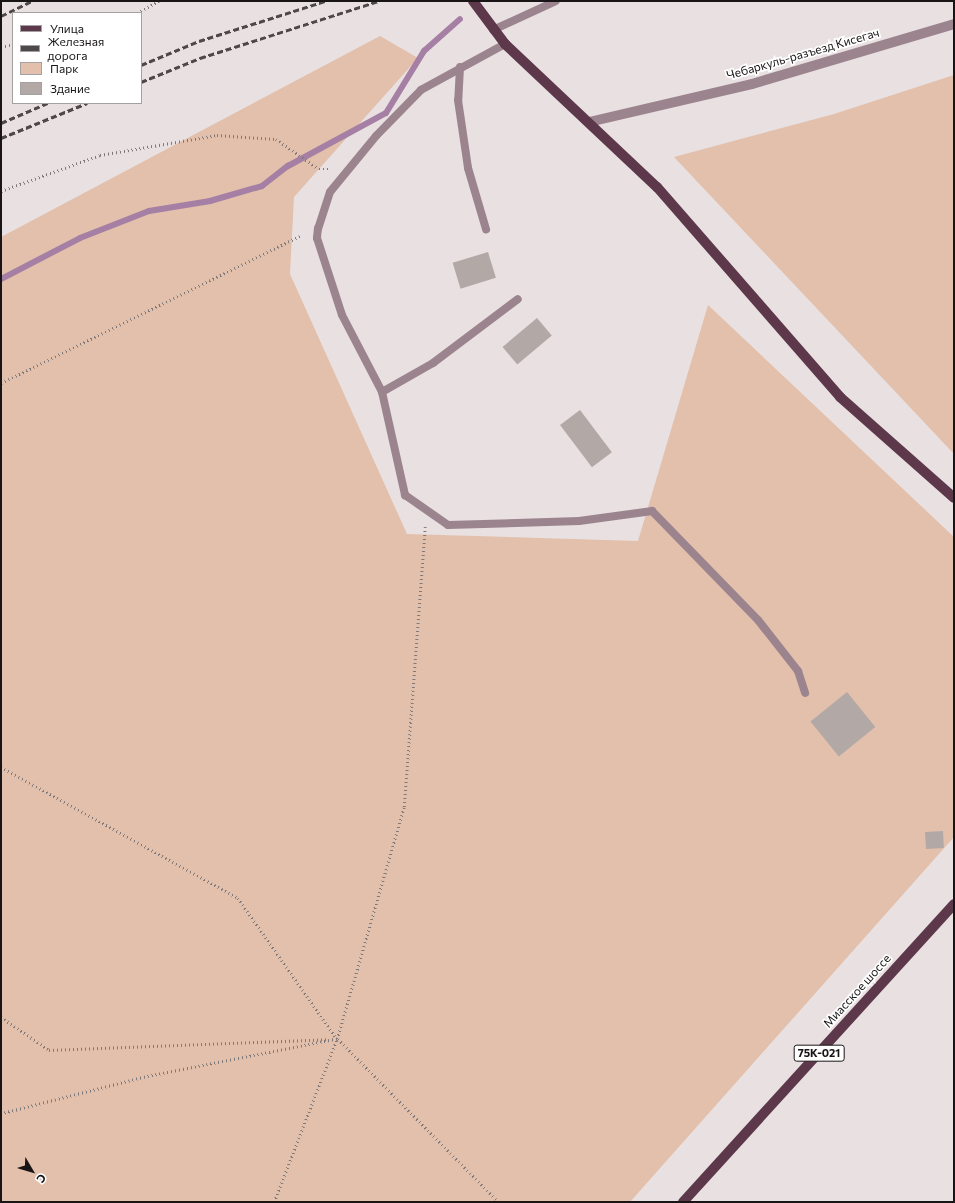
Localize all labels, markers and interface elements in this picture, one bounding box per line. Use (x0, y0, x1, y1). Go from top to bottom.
legend (12, 12, 142, 104)
text: Улица (50, 21, 84, 35)
street label: Чебаркуль-разъезд Кисегач (725, 25, 881, 83)
text: Железная дорога (48, 34, 104, 62)
text: Парк (50, 61, 79, 75)
text: Здание (50, 81, 90, 95)
street label: Миасское шоссе (820, 951, 894, 1031)
road number: 75К-021 (793, 1044, 845, 1062)
north arrow (12, 1151, 52, 1191)
text: С (34, 1172, 49, 1186)

